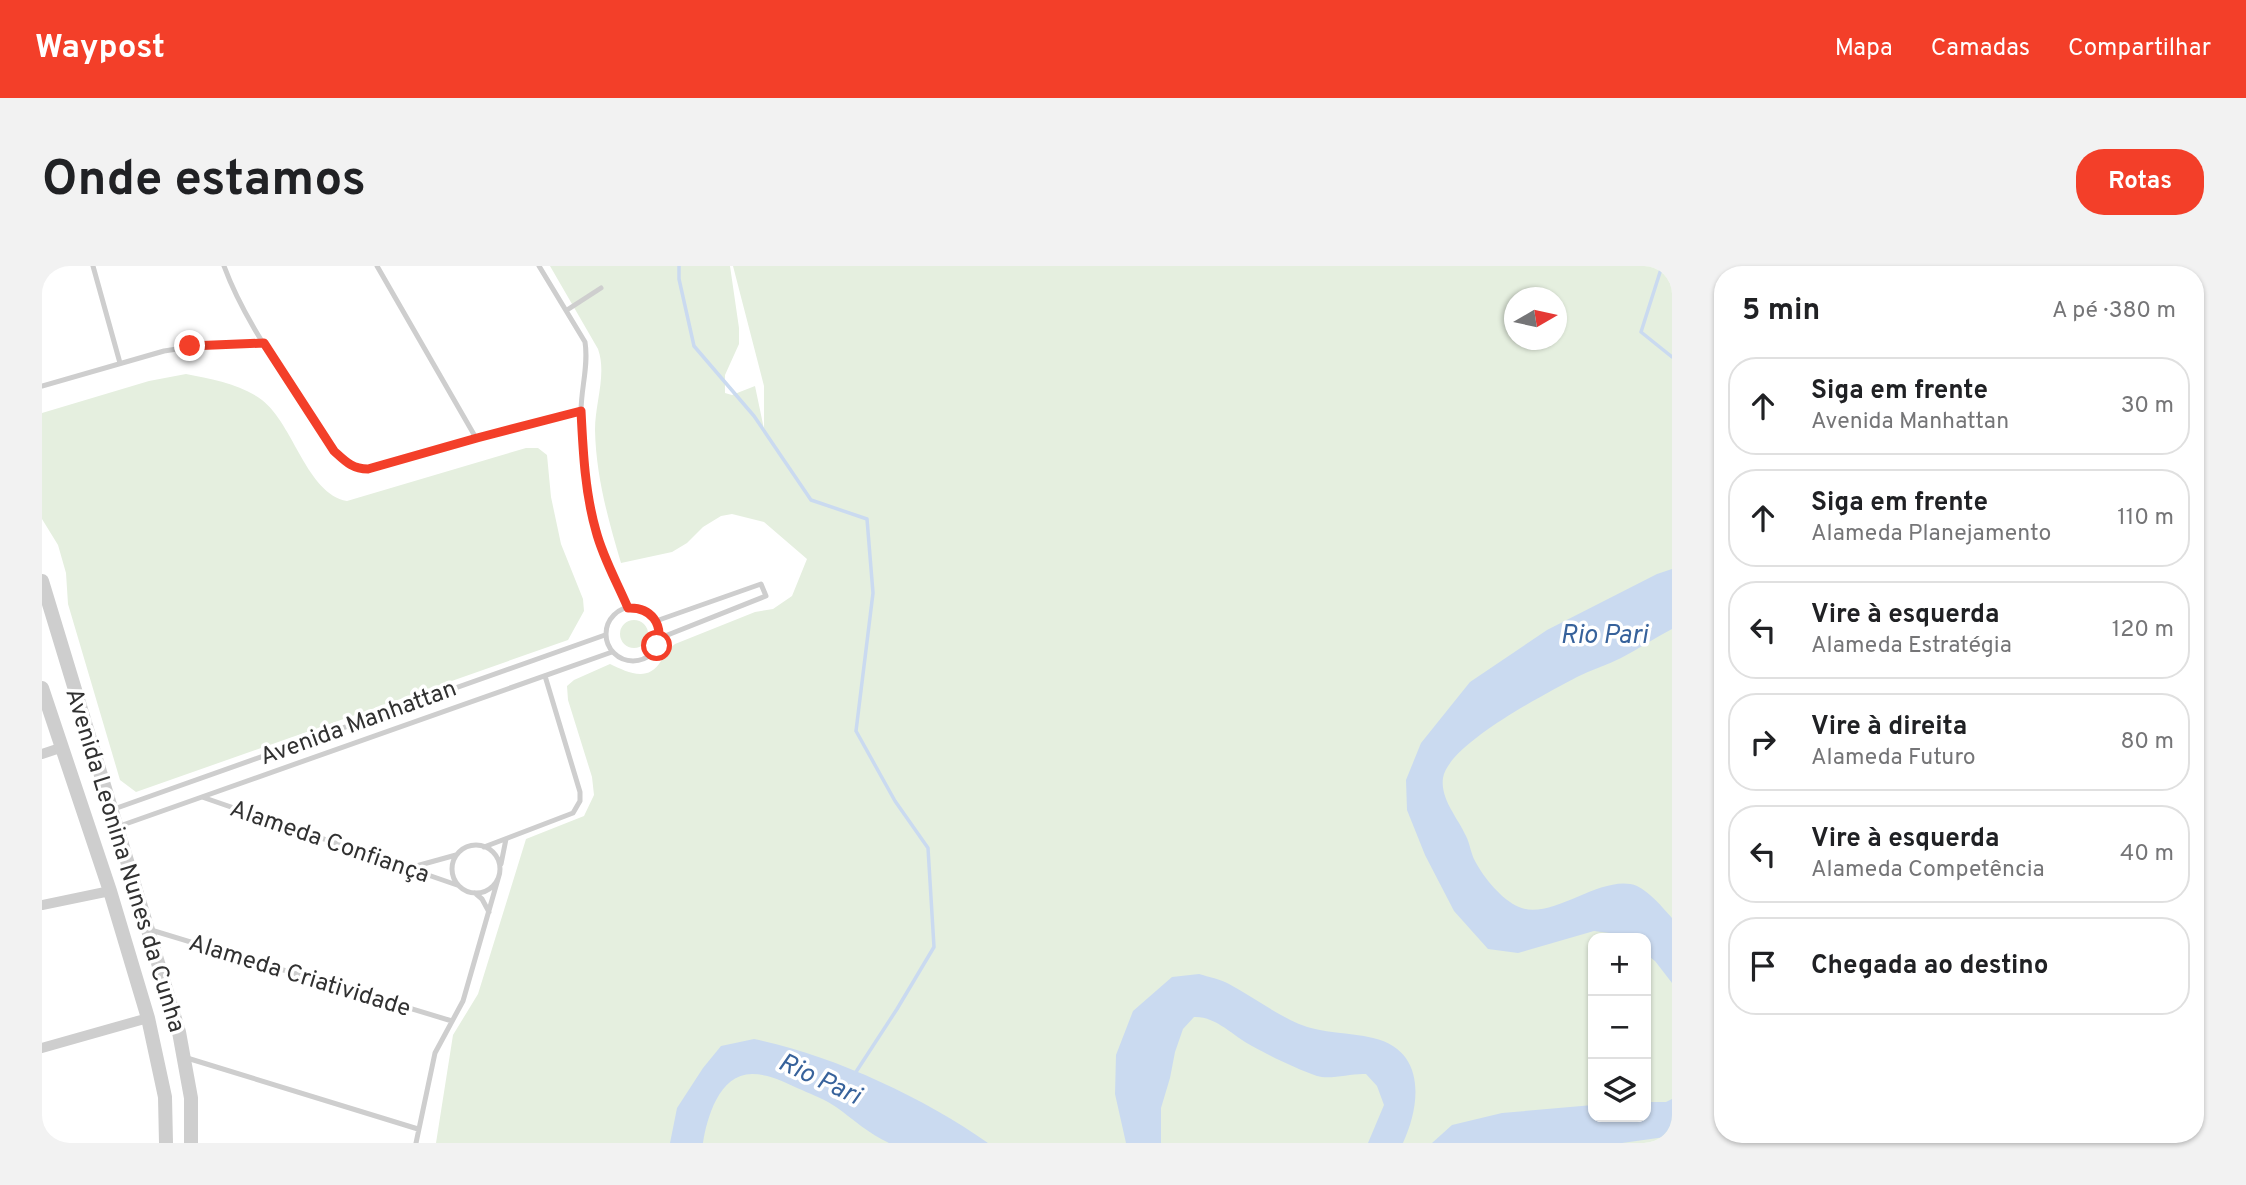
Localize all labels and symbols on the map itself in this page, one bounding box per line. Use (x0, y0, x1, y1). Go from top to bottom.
north arrow (1504, 287, 1567, 350)
route end (174, 330, 205, 361)
water label: Rio Pari (1560, 620, 1649, 653)
route start (641, 630, 672, 661)
street label: Avenida Manhattan (256, 674, 461, 773)
street label: Avenida Leonina Nunes da Cunha (57, 685, 191, 1036)
street label: Alameda Confiança (226, 795, 433, 891)
street label: Alameda Criatividade (185, 929, 414, 1025)
water label: Rio Pari (772, 1047, 867, 1114)

